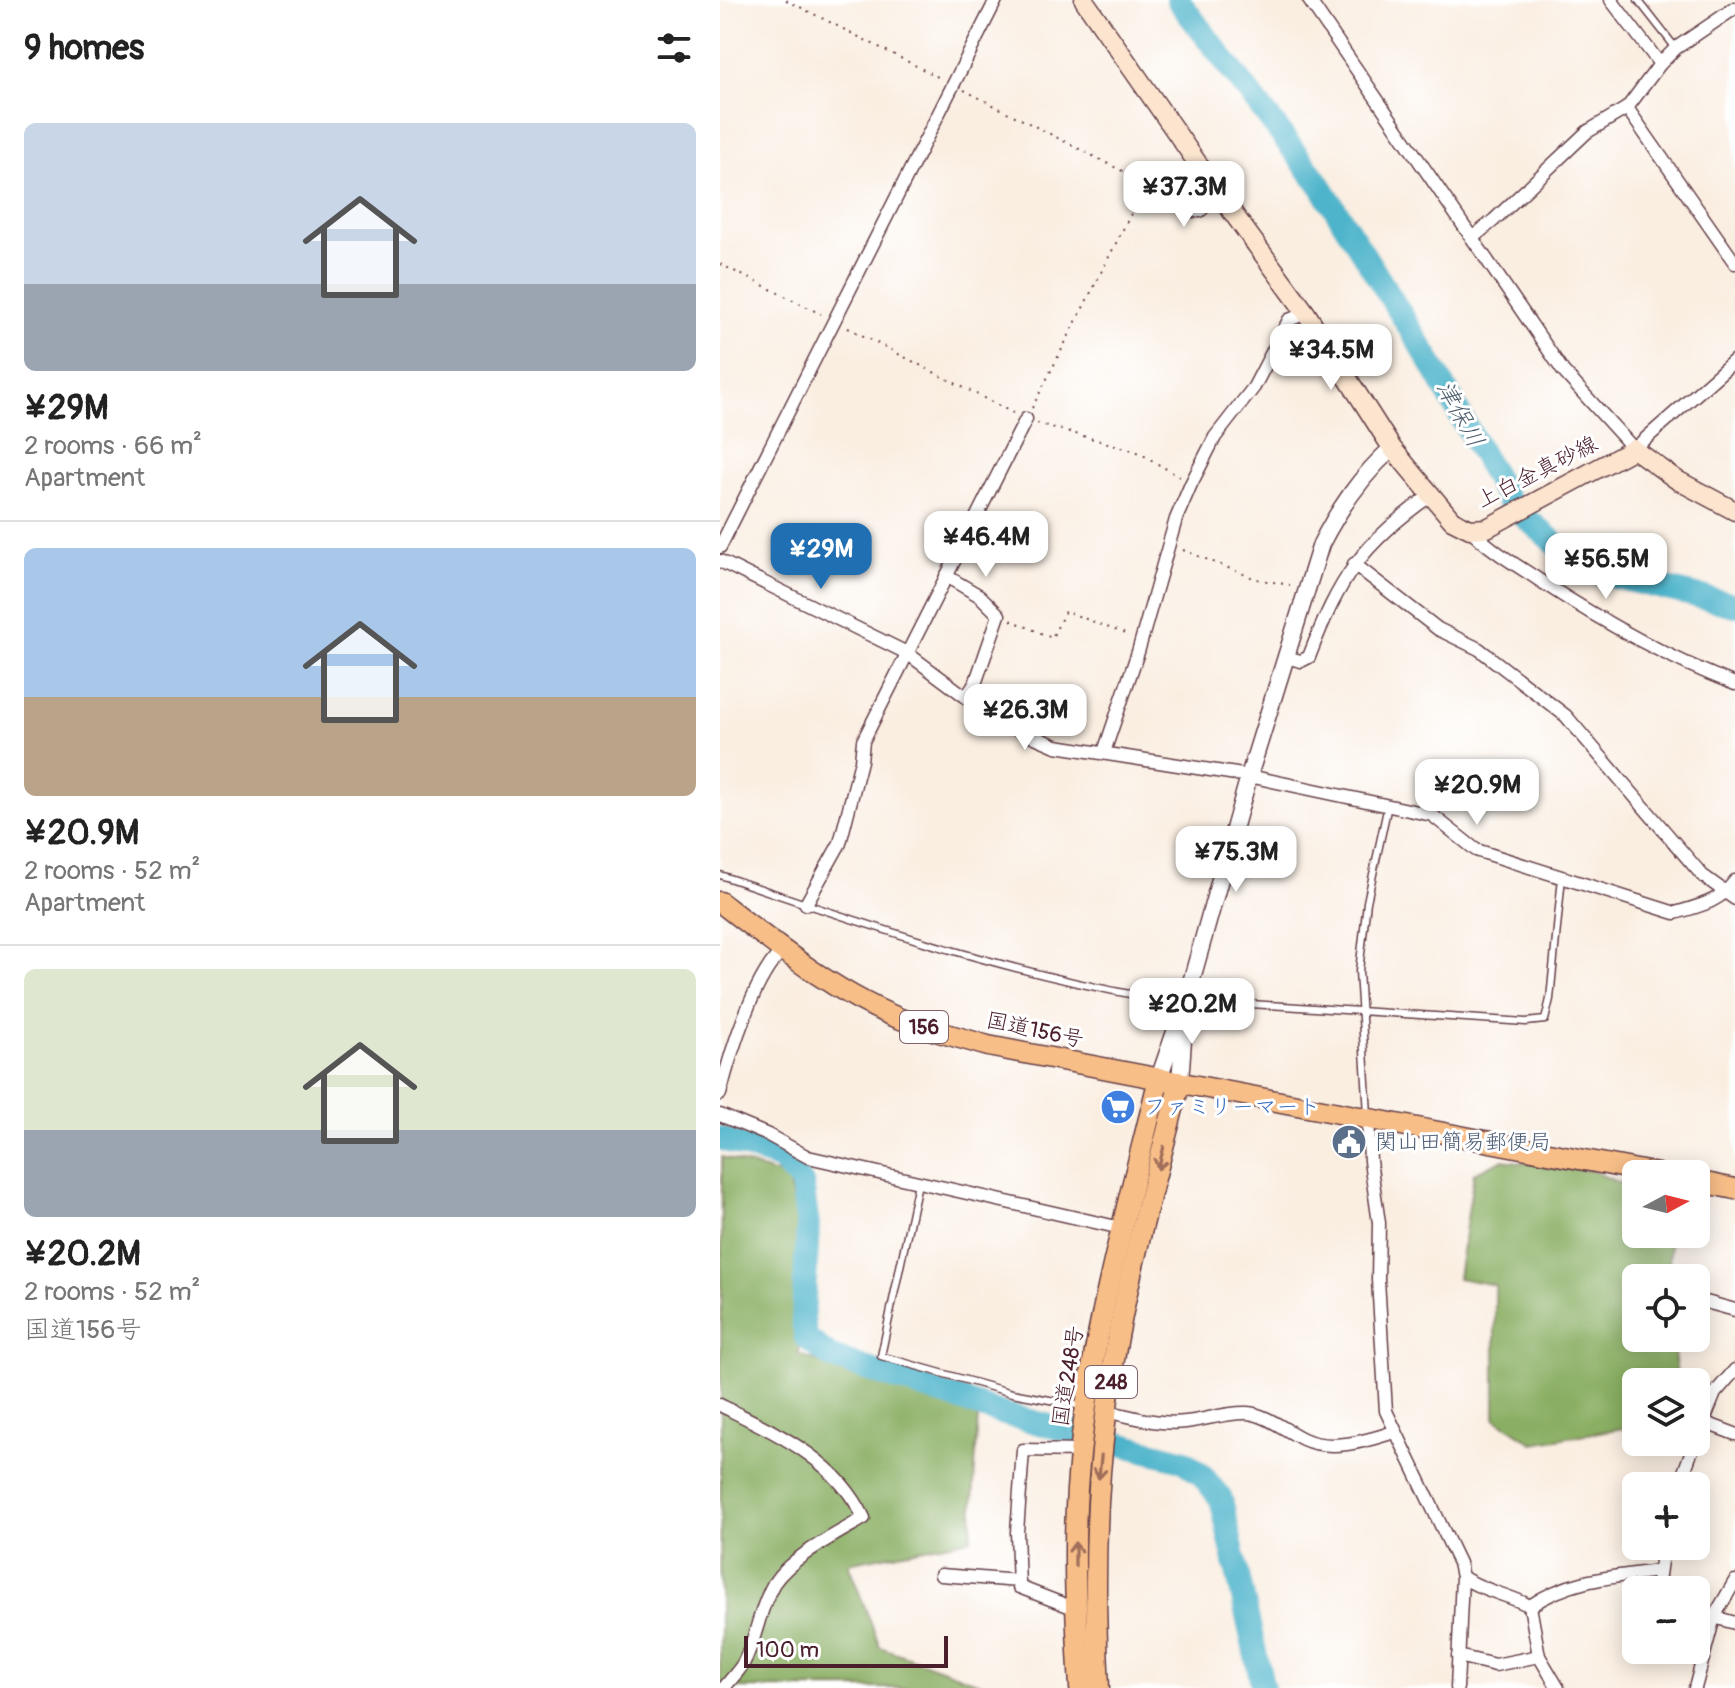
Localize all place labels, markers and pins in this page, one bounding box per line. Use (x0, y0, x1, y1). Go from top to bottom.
pin: ¥37.3M (1119, 161, 1249, 229)
pin: ¥34.5M (1266, 324, 1396, 392)
pin: ¥46.4M (921, 511, 1051, 579)
pin: ¥29M (774, 523, 868, 591)
pin: ¥56.5M (1541, 533, 1671, 601)
pin: ¥26.3M (960, 684, 1090, 752)
pin: ¥20.9M (1412, 759, 1542, 827)
pin: ¥75.3M (1171, 826, 1301, 894)
pin: ¥20.2M (1127, 978, 1257, 1046)
supermarket icon: ファミリーマート (1099, 1088, 1137, 1126)
place label: ファミリーマート (1144, 1093, 1320, 1121)
public building icon: 関山田簡易郵便局 (1330, 1123, 1368, 1161)
place label: 関山田簡易郵便局 (1375, 1128, 1551, 1156)

